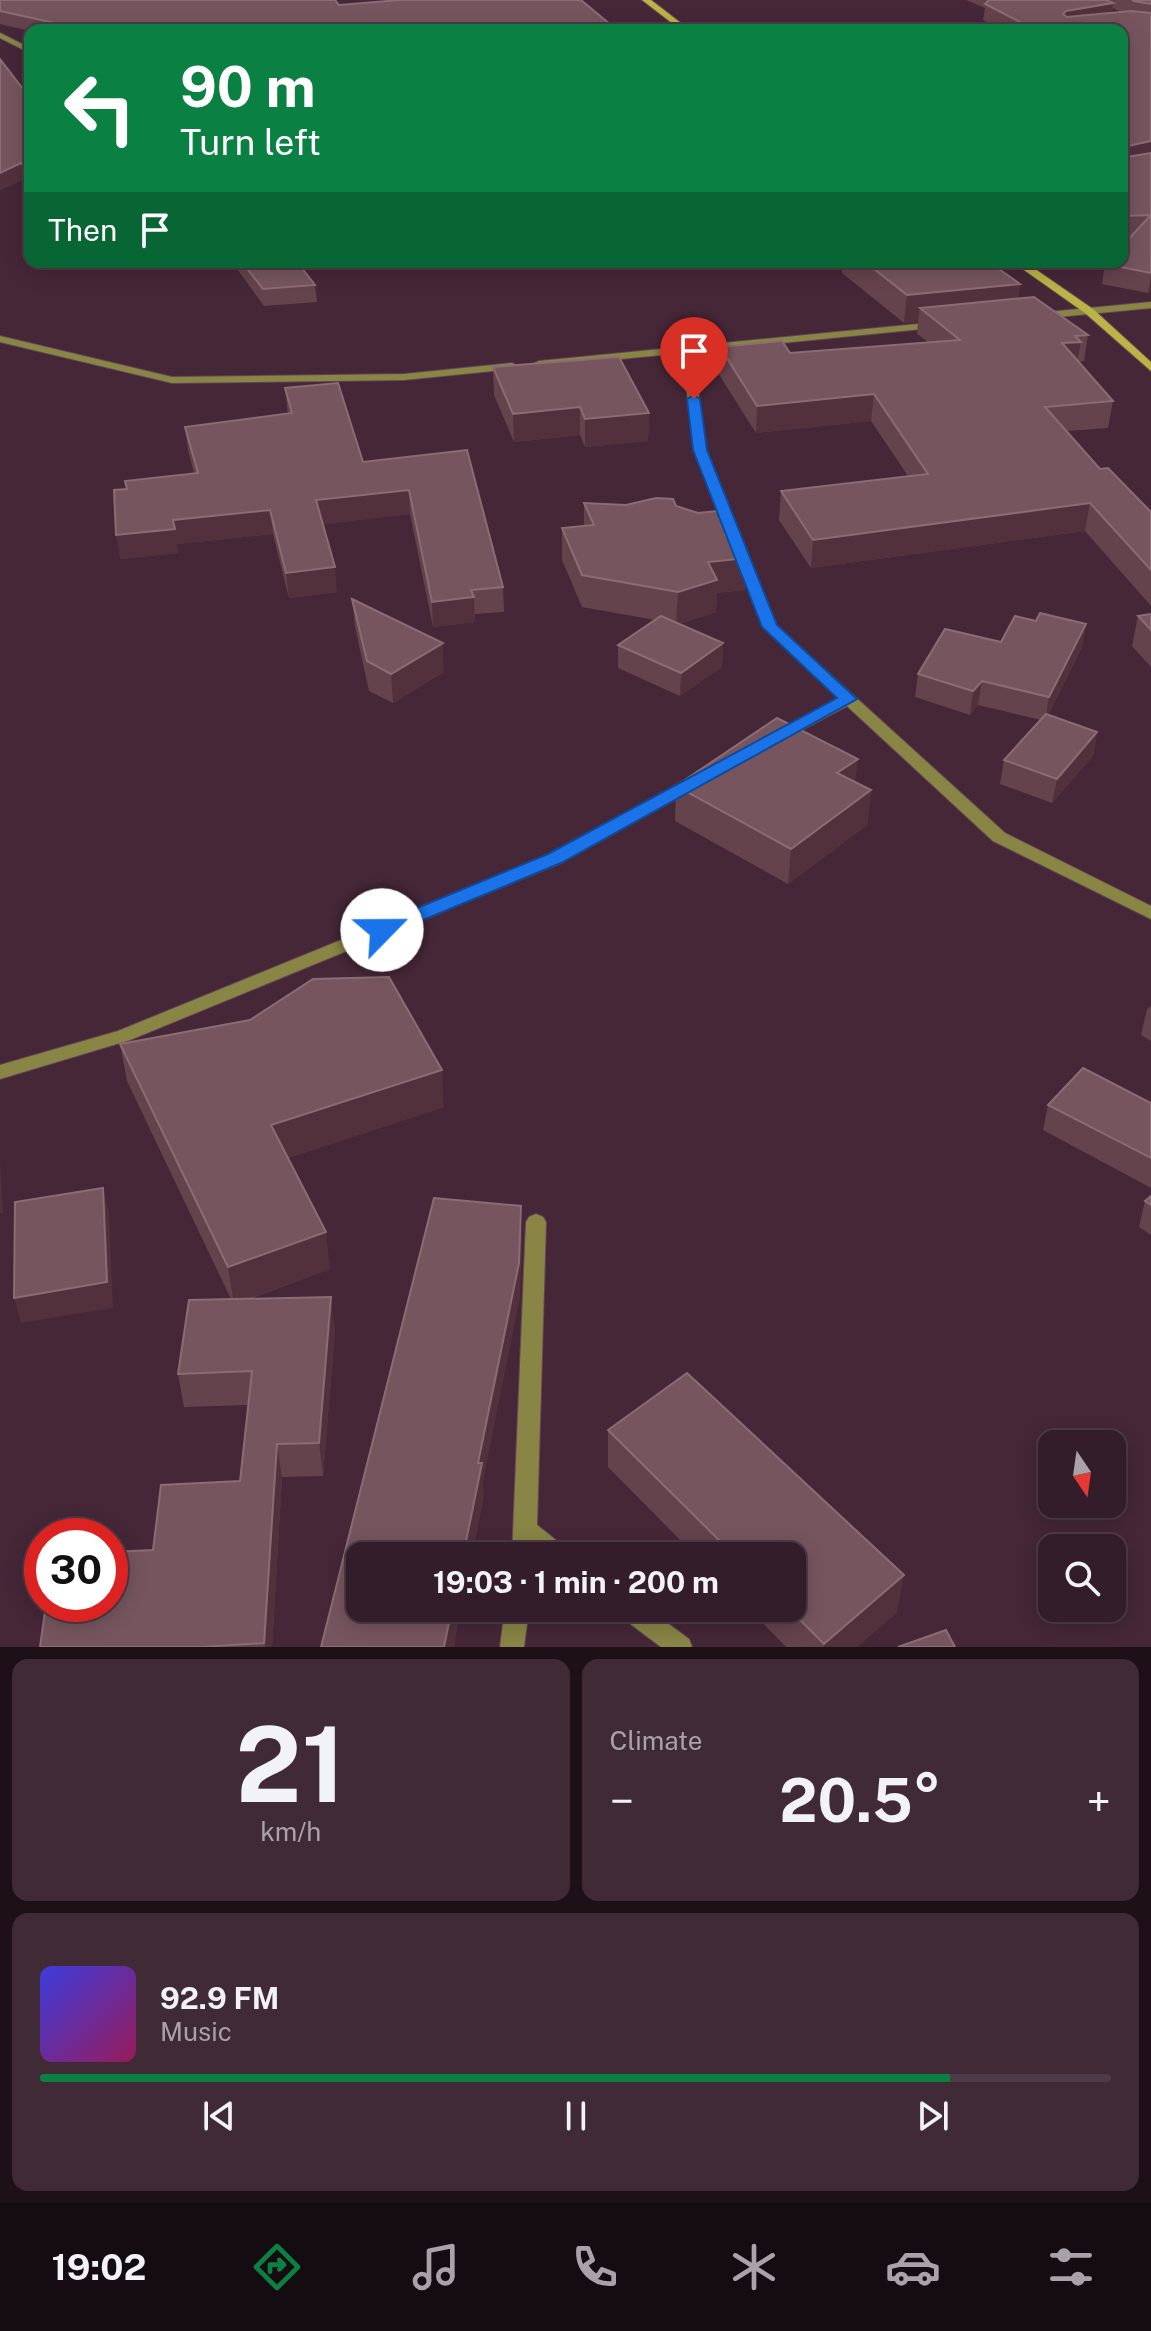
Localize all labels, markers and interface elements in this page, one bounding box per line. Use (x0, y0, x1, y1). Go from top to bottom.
text: 90 m (180, 54, 316, 120)
icon: left (48, 56, 152, 160)
text: Turn left (180, 121, 321, 163)
icon: arrive (133, 208, 177, 252)
text: Then (48, 212, 117, 248)
pin (660, 317, 728, 399)
icon: arrive (672, 329, 716, 373)
position arrow (340, 888, 424, 972)
north arrow (1038, 1430, 1126, 1518)
map controls (1038, 1430, 1126, 1622)
speed limit sign: 30 (24, 1518, 128, 1622)
button: search (1038, 1534, 1126, 1622)
text: 19:03 · 1 min · 200 m (433, 1564, 719, 1600)
text: 21 (235, 1703, 346, 1825)
text: Climate (610, 1725, 703, 1756)
text: 20.5° (779, 1765, 941, 1836)
text: − (610, 1775, 634, 1827)
text: + (1087, 1775, 1111, 1827)
text: km/h (260, 1816, 321, 1847)
text: 92.9 FM (160, 1980, 279, 2016)
text: Music (160, 2016, 232, 2047)
icon: previous (197, 2094, 241, 2138)
icon: pause (554, 2094, 598, 2138)
icon: next (911, 2094, 955, 2138)
icon: directions (249, 2239, 305, 2295)
icon: music (408, 2239, 464, 2295)
icon: phone (567, 2239, 623, 2295)
icon: climate (726, 2239, 782, 2295)
icon: car (885, 2239, 941, 2295)
icon: filters (1043, 2239, 1099, 2295)
text: 19:02 (51, 2246, 146, 2288)

